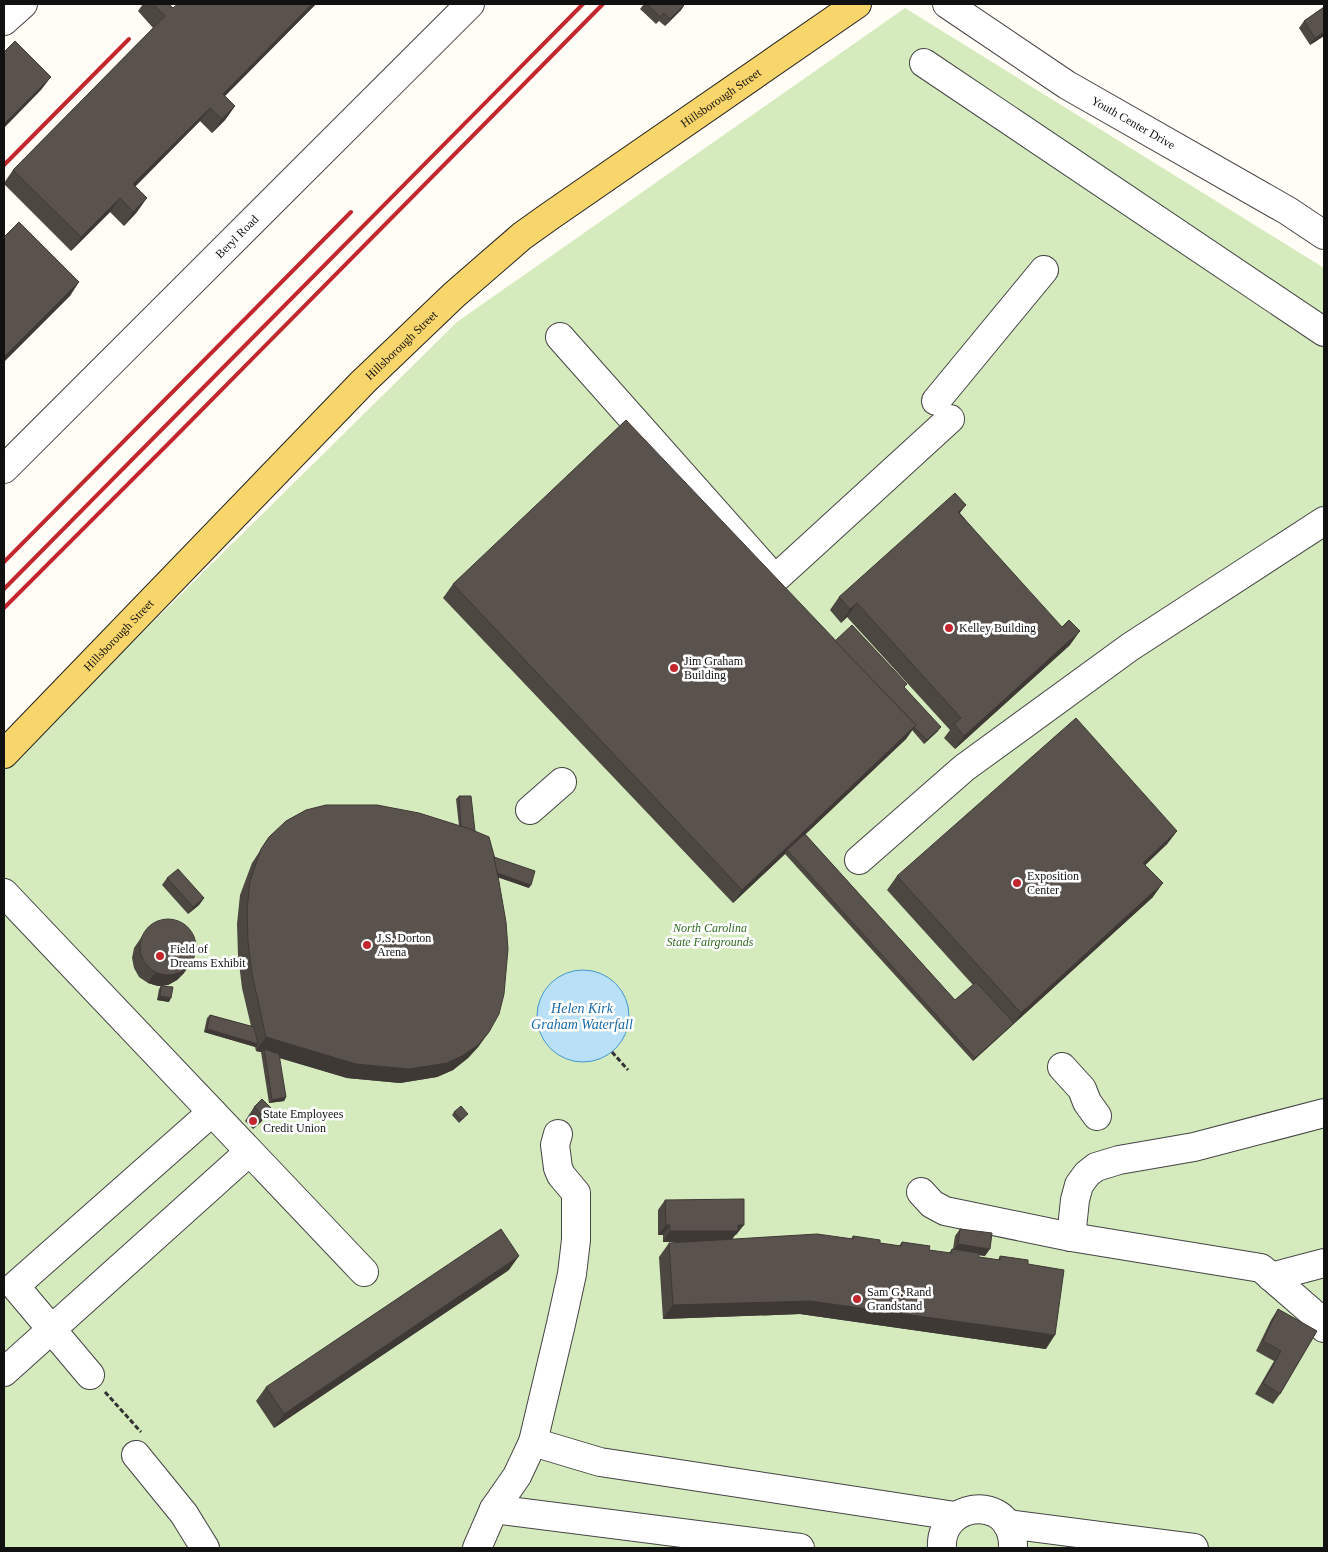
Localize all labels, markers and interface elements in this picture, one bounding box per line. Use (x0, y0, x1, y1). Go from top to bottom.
street label: Hillsborough Street (678, 65, 764, 131)
street label: Youth Center Drive (1089, 93, 1178, 152)
street label: Beryl Road (212, 212, 261, 261)
street label: Hillsborough Street (362, 307, 441, 383)
street label: Hillsborough Street (81, 596, 157, 674)
place label: Kelley Building (959, 621, 1036, 635)
marker: Kelley Building (943, 622, 955, 634)
place label: Jim Graham Building (684, 654, 744, 682)
marker: Jim Graham Building (668, 662, 680, 674)
place label: Exposition Center (1027, 869, 1079, 897)
marker: Exposition Center (1011, 877, 1023, 889)
park label: North Carolina State Fairgrounds (667, 921, 754, 949)
place label: J.S. Dorton Arena (377, 931, 431, 959)
marker: J.S. Dorton Arena (361, 939, 373, 951)
place label: Field of Dreams Exhibit (170, 942, 246, 970)
marker: Field of Dreams Exhibit (154, 950, 166, 962)
water label: Helen Kirk Graham Waterfall (531, 1001, 633, 1032)
place label: State Employees Credit Union (263, 1107, 344, 1135)
marker: State Employees Credit Union (247, 1115, 259, 1127)
place label: Sam G. Rand Grandstand (867, 1285, 931, 1313)
marker: Sam G. Rand Grandstand (851, 1293, 863, 1305)

